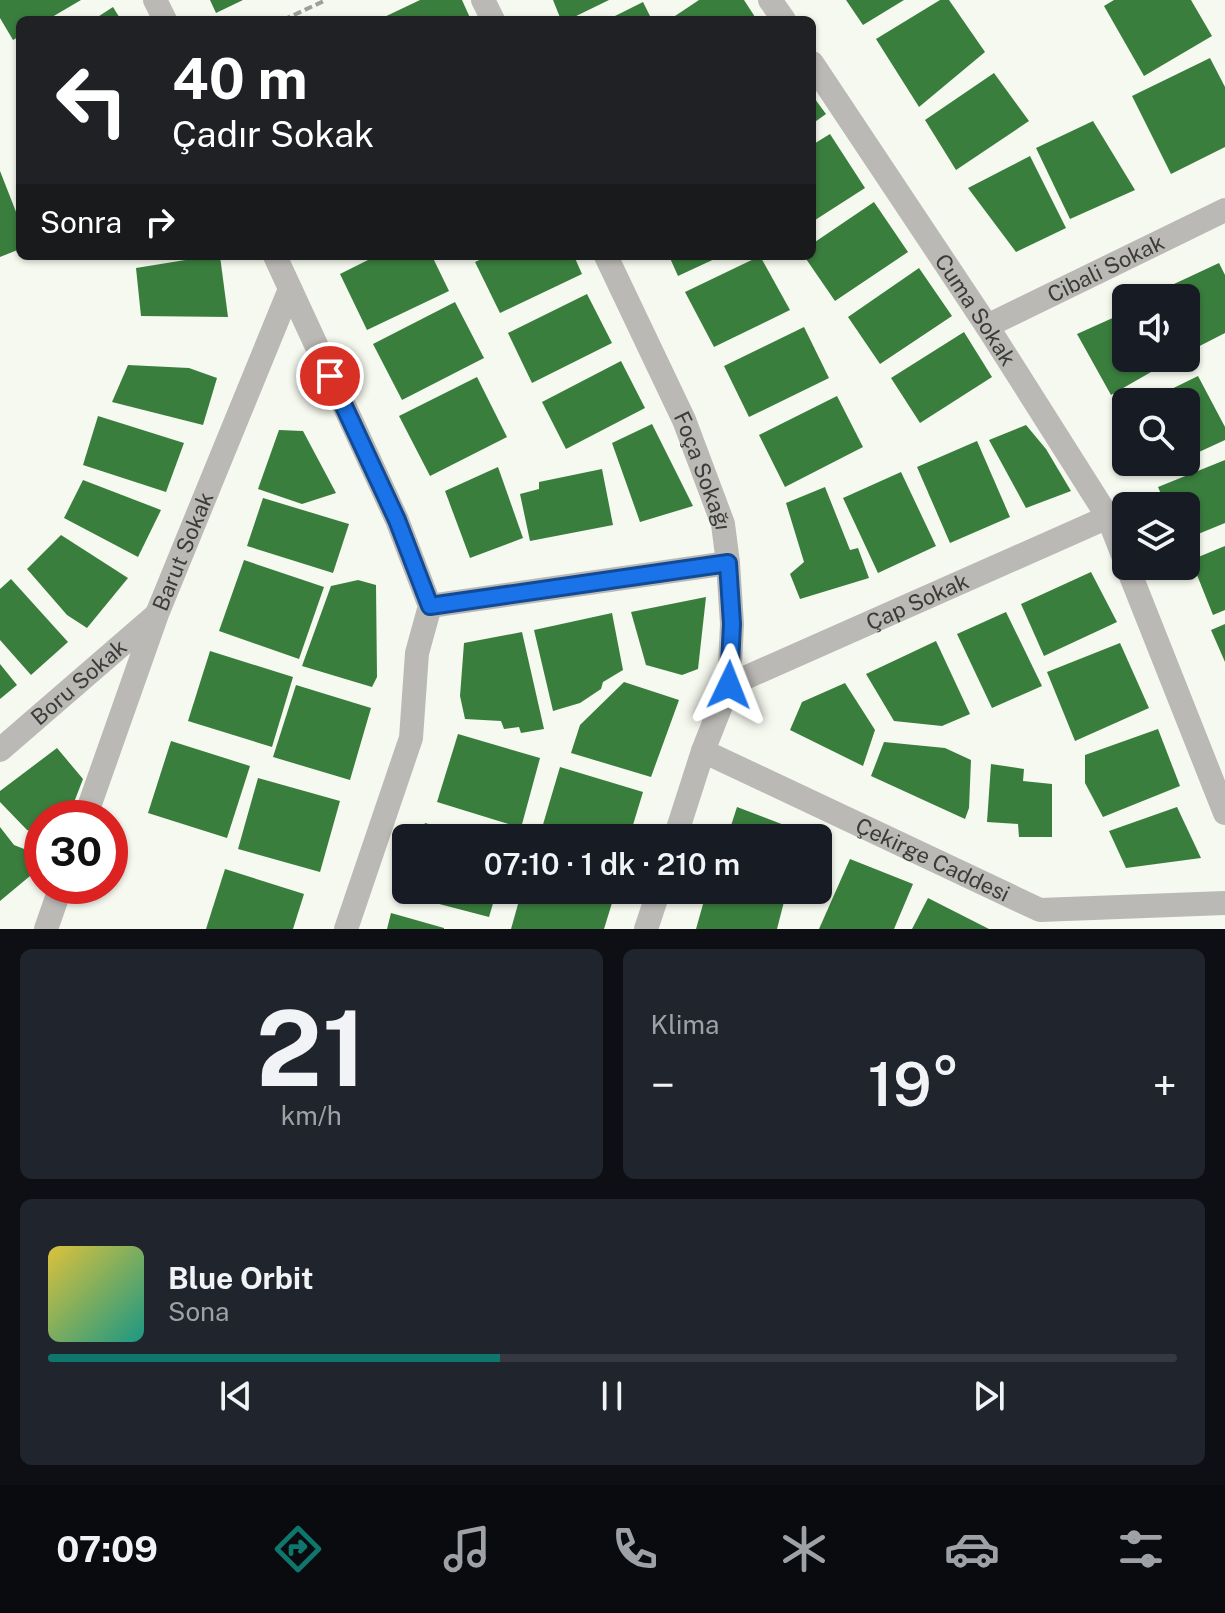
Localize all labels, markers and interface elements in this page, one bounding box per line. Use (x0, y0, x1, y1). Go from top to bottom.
text: 40 m (172, 46, 308, 112)
icon: left (40, 48, 144, 152)
text: Çadır Sokak (172, 113, 374, 155)
icon: right (138, 200, 182, 244)
text: Sonra (40, 204, 122, 240)
street label: Cibali Sokak (1043, 229, 1168, 308)
street label: Cuma Sokak (930, 249, 1022, 370)
map controls (1112, 284, 1200, 580)
button: sound (1112, 284, 1200, 372)
pin (296, 342, 364, 410)
icon: arrive (308, 354, 352, 398)
button: search (1112, 388, 1200, 476)
street label: Foça Sokağı (669, 407, 737, 531)
street label: Barut Sokak (147, 488, 219, 615)
button: layers (1112, 492, 1200, 580)
street label: Çap Sokak (862, 567, 973, 636)
street label: Boru Sokak (26, 634, 132, 730)
position arrow (687, 643, 771, 727)
speed limit sign: 30 (24, 800, 128, 904)
street label: Çekirge Caddesi (852, 812, 1014, 907)
text: 07:10 · 1 dk · 210 m (484, 846, 740, 882)
text: 21 (256, 987, 367, 1109)
text: Klima (651, 1009, 719, 1040)
text: 19° (868, 1049, 960, 1120)
text: − (651, 1059, 675, 1111)
text: + (1153, 1059, 1177, 1111)
text: km/h (281, 1100, 342, 1131)
text: Blue Orbit (168, 1260, 313, 1296)
text: Sona (168, 1296, 229, 1327)
icon: previous (214, 1374, 258, 1418)
icon: pause (590, 1374, 634, 1418)
icon: next (967, 1374, 1011, 1418)
icon: directions (270, 1521, 326, 1577)
icon: music (439, 1521, 495, 1577)
icon: phone (607, 1521, 663, 1577)
icon: climate (776, 1521, 832, 1577)
icon: car (944, 1521, 1000, 1577)
icon: filters (1113, 1521, 1169, 1577)
text: 07:09 (56, 1528, 158, 1570)

